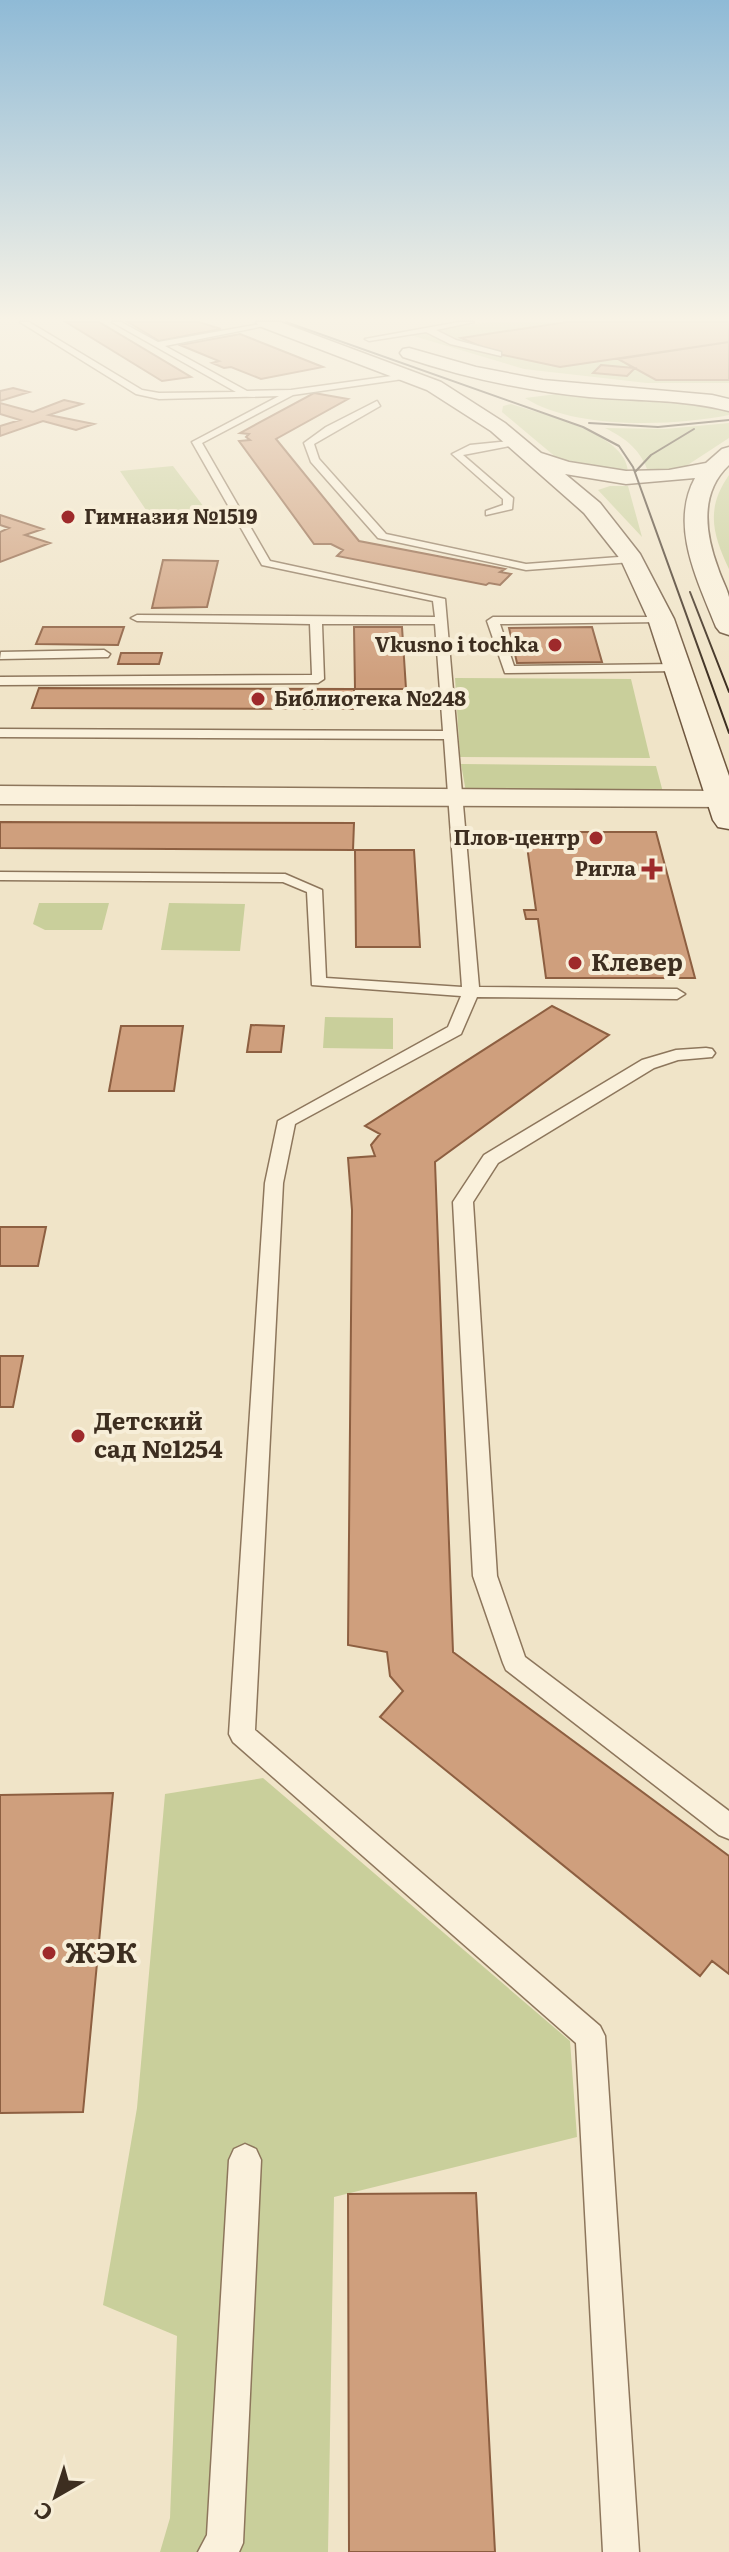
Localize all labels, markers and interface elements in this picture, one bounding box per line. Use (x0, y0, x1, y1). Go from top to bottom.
place label: Гимназия №1519 (84, 500, 258, 530)
marker: Гимназия №1519 (59, 508, 77, 526)
place label: Vkusno i tochka (375, 628, 539, 658)
marker: Vkusno i tochka (546, 636, 564, 654)
place label: Библиотека №248 (274, 682, 466, 712)
marker: Библиотека №248 (249, 690, 267, 708)
place label: Плов-центр (453, 821, 580, 851)
marker: Плов-центр (587, 829, 605, 847)
place label: Ригла (575, 852, 636, 882)
marker: Ригла (643, 860, 661, 878)
place label: Клевер (591, 943, 683, 978)
marker: Клевер (566, 954, 584, 972)
place label: Детский сад №1254 (94, 1402, 223, 1465)
marker: Детский сад №1254 (69, 1427, 87, 1445)
place label: ЖЭК (65, 1930, 138, 1972)
marker: ЖЭК (40, 1944, 58, 1962)
north arrow (16, 2456, 96, 2536)
text: С (26, 2495, 59, 2530)

